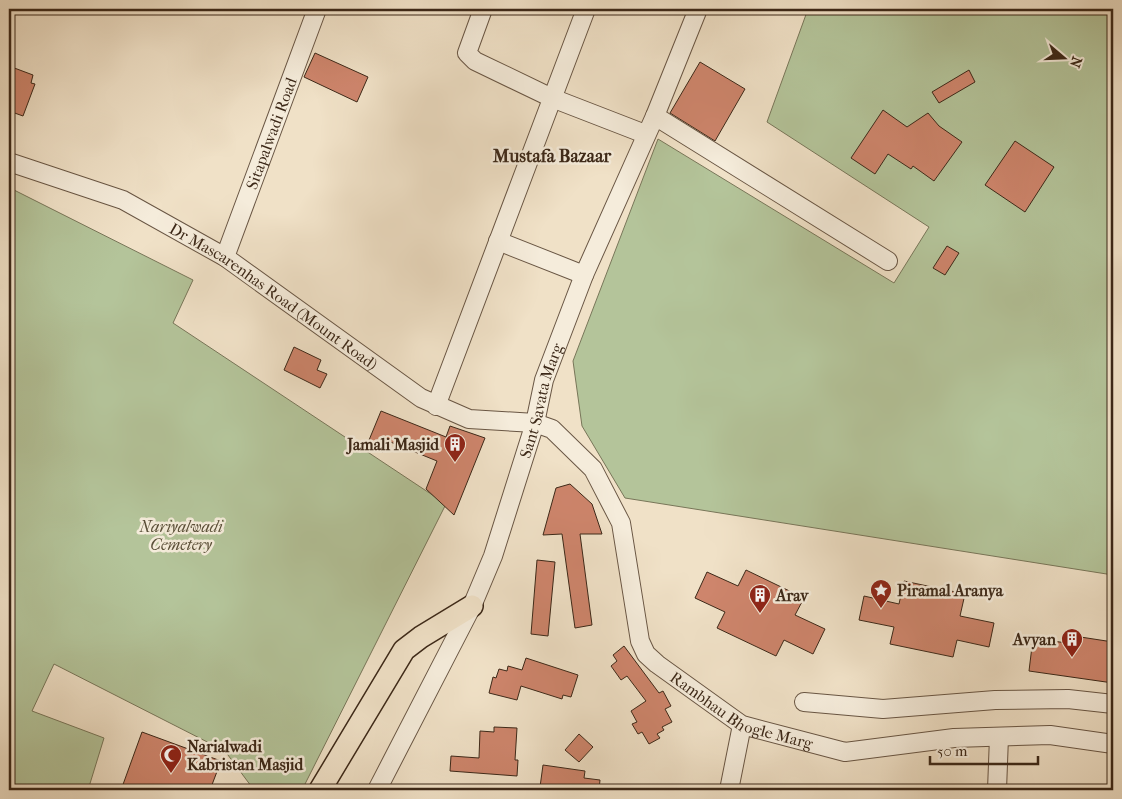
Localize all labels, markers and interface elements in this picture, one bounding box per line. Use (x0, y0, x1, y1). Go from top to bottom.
north arrow (1040, 32, 1090, 82)
text: N (1066, 54, 1086, 70)
street label: Sitapalwadi Road (242, 75, 301, 192)
district label: Mustafa Bazaar (492, 146, 611, 167)
street label: Dr Mascarenhas Road (Mount Road) (166, 219, 381, 374)
street label: Sant Savata Marg (516, 340, 567, 460)
building icon: Jamali Masjid (443, 432, 467, 463)
place label: Jamali Masjid (345, 435, 440, 455)
park label: Nariyalwadi Cemetery (139, 517, 224, 554)
place icon: Piramal Aranya (869, 578, 893, 609)
place label: Piramal Aranya (897, 581, 1004, 601)
building icon: Arav (748, 583, 772, 614)
place label: Arav (775, 586, 809, 605)
building icon: Avyan (1060, 627, 1084, 658)
place label: Avyan (1012, 630, 1057, 650)
street label: Rambhau Bhogle Marg (667, 668, 815, 753)
scale bar (930, 734, 1037, 766)
place label: Narialwadi Kabristan Masjid (187, 737, 304, 774)
text: 50 m (937, 742, 968, 760)
mosque icon: Narialwadi Kabristan Masjid (159, 743, 183, 774)

